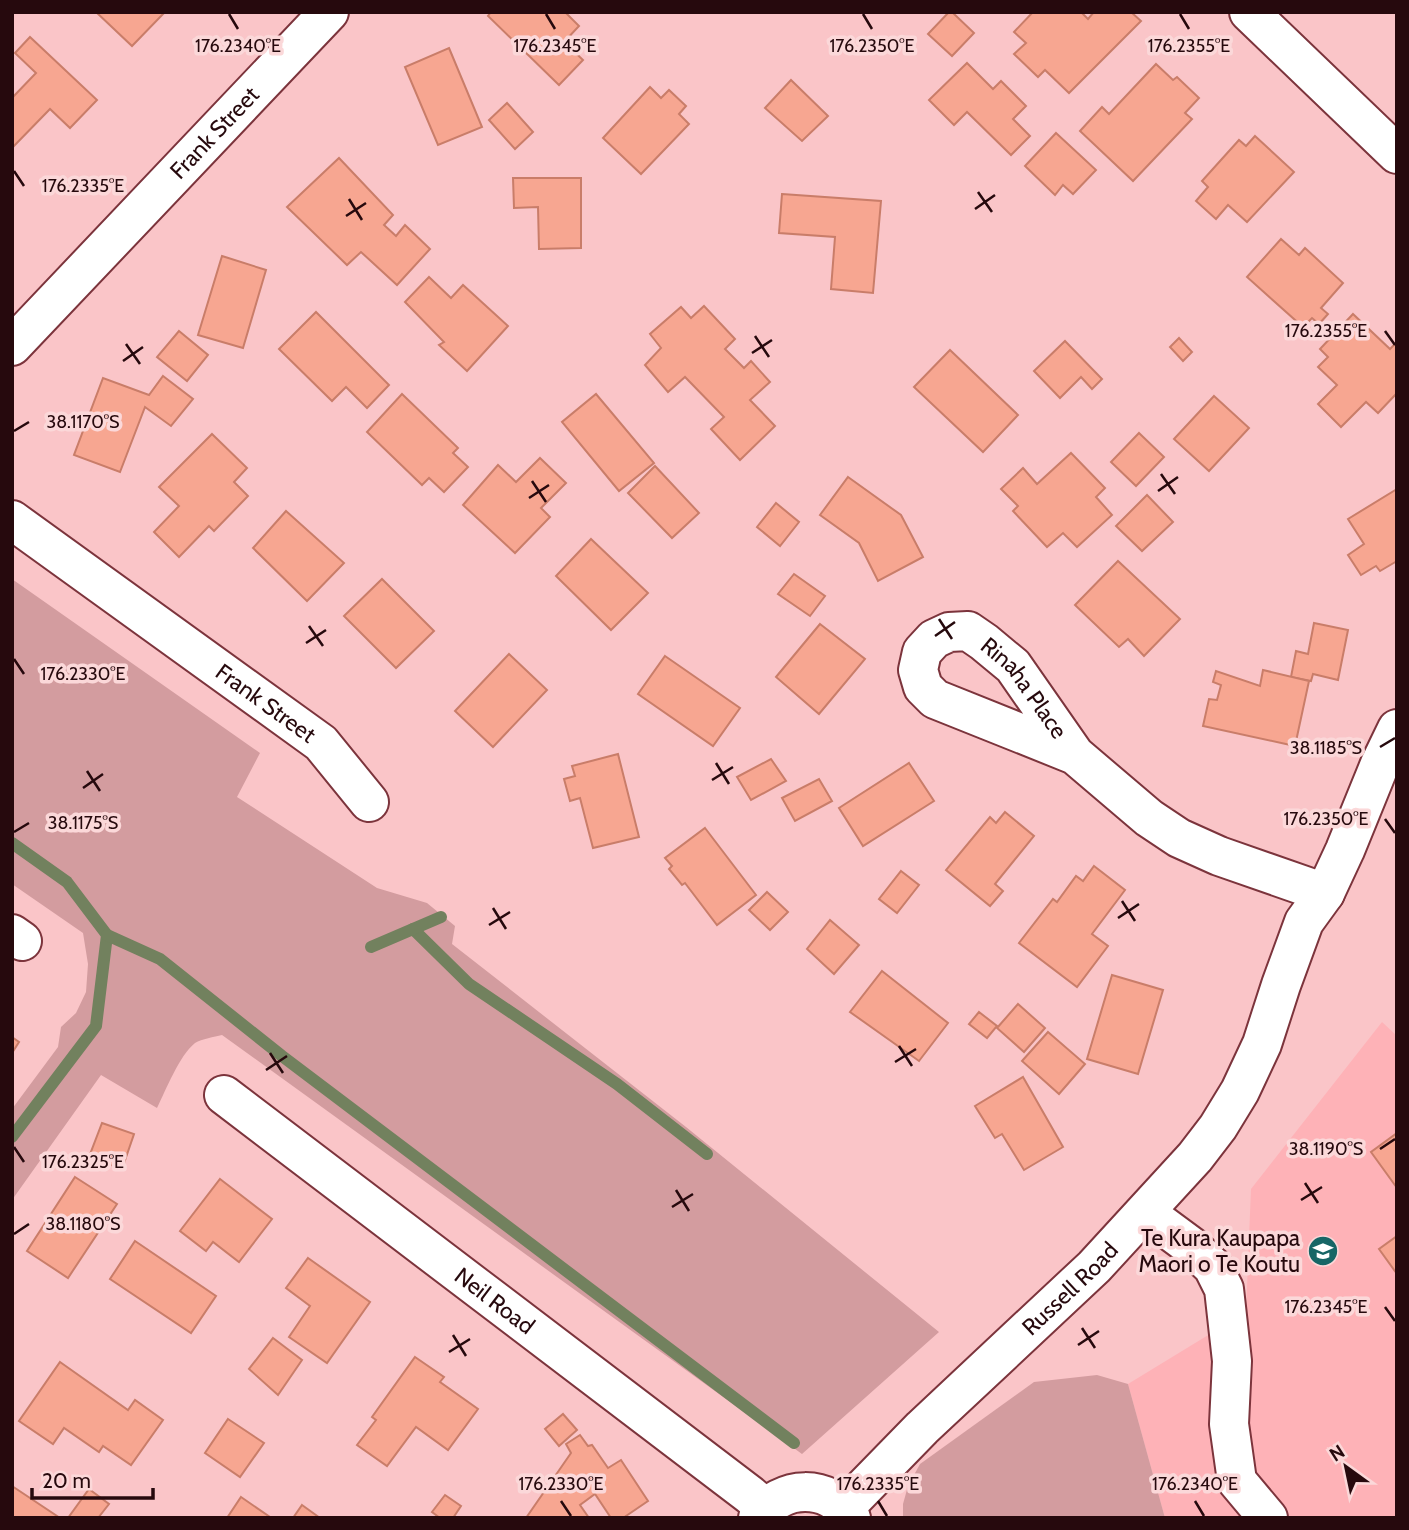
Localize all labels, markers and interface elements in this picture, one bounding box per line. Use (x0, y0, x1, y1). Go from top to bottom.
text: 176.2340°E (195, 35, 281, 57)
text: 176.2345°E (514, 35, 597, 57)
text: 176.2350°E (829, 35, 915, 57)
text: 176.2355°E (1148, 35, 1230, 57)
street label: Frank Street (164, 81, 265, 185)
text: 176.2335°E (42, 175, 124, 197)
text: 176.2355°E (1285, 320, 1367, 342)
text: 38.1170°S (46, 411, 120, 433)
street label: Rinaha Place (975, 631, 1073, 744)
street label: Frank Street (210, 658, 322, 749)
text: 176.2330°E (40, 663, 126, 685)
text: 38.1185°S (1290, 737, 1362, 759)
text: 176.2350°E (1283, 808, 1369, 830)
text: 38.1175°S (48, 812, 118, 834)
text: 38.1190°S (1289, 1138, 1363, 1160)
text: 176.2325°E (42, 1151, 124, 1173)
text: 38.1180°S (45, 1213, 121, 1235)
place label: Te Kura Kaupapa Maori o Te Koutu (1138, 1224, 1300, 1278)
school or university icon: Te Kura Kaupapa Maori o Te Koutu (1306, 1234, 1340, 1268)
street label: Russell Road (1016, 1236, 1124, 1341)
street label: Neil Road (449, 1261, 540, 1340)
text: 176.2345°E (1285, 1296, 1368, 1318)
north arrow (1311, 1432, 1381, 1502)
text: N (1325, 1440, 1349, 1466)
scale bar (32, 1456, 152, 1500)
text: 20 m (42, 1468, 91, 1493)
text: 176.2330°E (518, 1473, 604, 1495)
text: 176.2335°E (837, 1473, 919, 1495)
text: 176.2340°E (1152, 1473, 1238, 1495)

